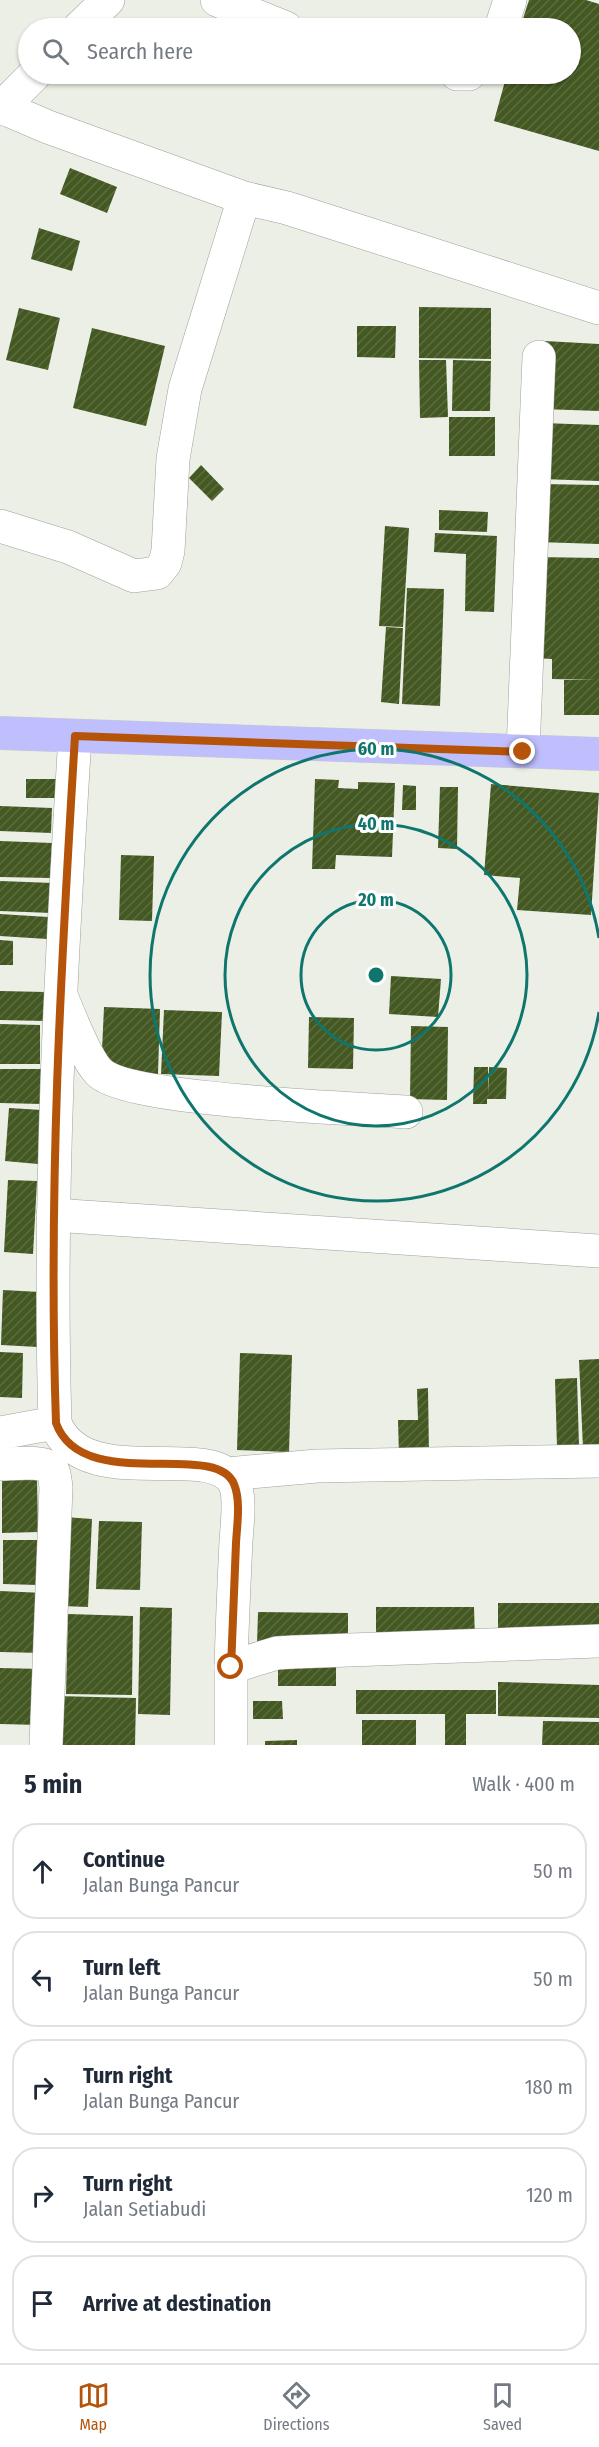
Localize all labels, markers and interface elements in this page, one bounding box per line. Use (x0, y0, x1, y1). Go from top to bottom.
search box (18, 18, 581, 84)
icon: search (39, 35, 72, 68)
text: Search here (87, 38, 193, 65)
text: 60 m (358, 738, 394, 760)
route end (509, 738, 535, 764)
text: 40 m (358, 813, 394, 835)
text: 20 m (357, 889, 394, 911)
centre of rings (366, 965, 386, 985)
route start (217, 1653, 243, 1679)
text: 5 min (24, 1769, 82, 1800)
text: Walk · 400 m (472, 1772, 575, 1796)
text: Continue (83, 1846, 165, 1873)
icon: ahead (26, 1855, 59, 1888)
text: 50 m (533, 1859, 573, 1883)
text: Jalan Bunga Pancur (83, 1873, 239, 1897)
text: Turn left (83, 1954, 161, 1981)
icon: left (26, 1963, 59, 1996)
text: 50 m (533, 1967, 573, 1991)
text: Jalan Bunga Pancur (83, 1981, 239, 2005)
text: Turn right (83, 2062, 172, 2089)
icon: right (26, 2071, 59, 2104)
text: 180 m (525, 2075, 573, 2099)
text: Jalan Bunga Pancur (83, 2089, 239, 2113)
text: Turn right (83, 2170, 172, 2197)
icon: right (26, 2179, 59, 2212)
text: 120 m (526, 2183, 573, 2207)
text: Jalan Setiabudi (83, 2197, 206, 2221)
icon: arrive (26, 2287, 59, 2320)
text: Arrive at destination (83, 2290, 271, 2317)
tab: Map (77, 2379, 110, 2434)
tab: Directions (263, 2379, 330, 2434)
tab: Saved (483, 2379, 522, 2434)

